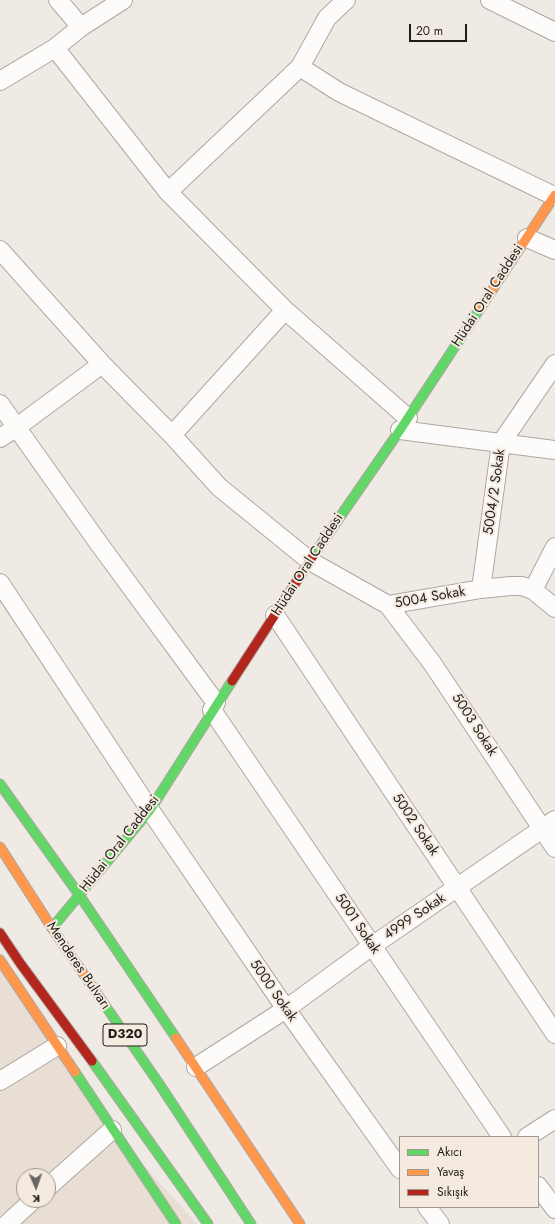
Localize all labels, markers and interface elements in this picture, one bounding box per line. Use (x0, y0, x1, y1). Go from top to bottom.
scale bar (411, 16, 469, 42)
text: 20 m (416, 22, 443, 40)
street label: Hüdai Oral Caddesi (449, 242, 527, 350)
street label: 5004/2 Sokak (481, 448, 509, 536)
street label: Hüdai Oral Caddesi (269, 511, 347, 619)
street label: 5004 Sokak (393, 584, 467, 612)
street label: 5003 Sokak (448, 691, 500, 759)
street label: 5002 Sokak (388, 791, 442, 859)
street label: Hüdai Oral Caddesi (77, 792, 163, 896)
street label: 5001 Sokak (331, 890, 383, 958)
street label: 4999 Sokak (381, 890, 449, 944)
street label: Menderes Bulvarı (42, 919, 114, 1013)
street label: 5000 Sokak (246, 957, 300, 1025)
road number: D320 (103, 1024, 147, 1046)
legend (399, 1136, 539, 1208)
text: Akıcı (437, 1143, 462, 1161)
text: Yavaş (437, 1163, 464, 1181)
north arrow (16, 1168, 56, 1208)
text: Sıkışık (437, 1183, 468, 1201)
text: K (32, 1191, 41, 1207)

